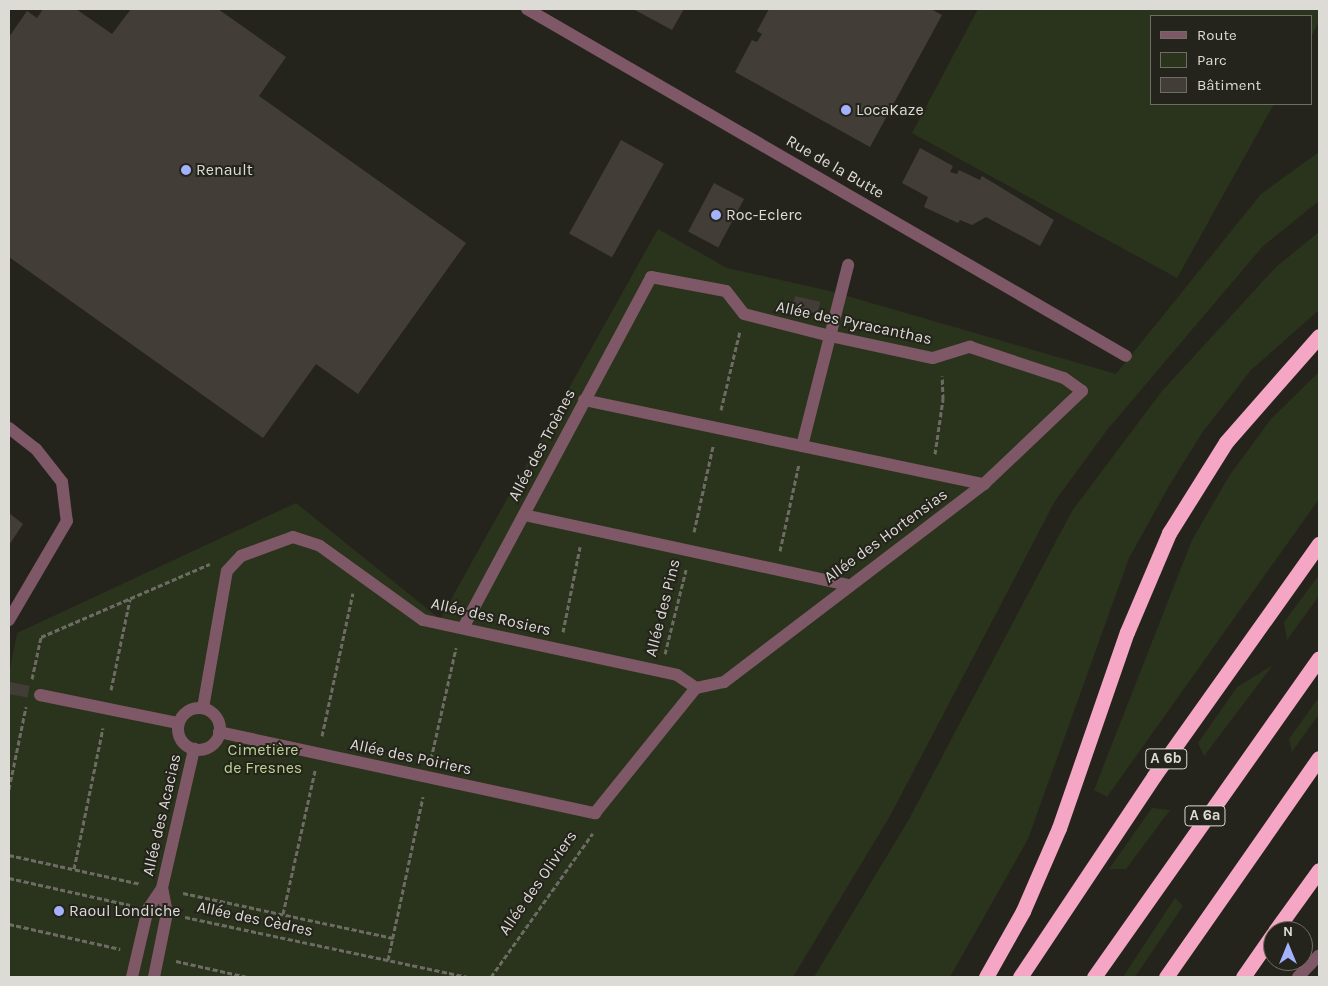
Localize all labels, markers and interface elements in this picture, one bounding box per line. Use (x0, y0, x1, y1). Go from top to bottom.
legend (1150, 15, 1313, 105)
text: Route (1197, 26, 1237, 44)
text: Parc (1197, 51, 1227, 69)
text: Bâtiment (1197, 76, 1261, 94)
place label: LocaKaze (856, 100, 924, 120)
marker: LocaKaze (840, 104, 852, 116)
street label: Rue de la Butte (783, 131, 887, 203)
place label: Renault (196, 160, 253, 180)
marker: Renault (180, 164, 192, 176)
place label: Roc-Eclerc (726, 205, 802, 225)
marker: Roc-Eclerc (710, 209, 722, 221)
street label: Allée des Pyracanthas (774, 297, 934, 349)
street label: Allée des Troènes (504, 386, 580, 504)
street label: Allée des Hortensias (821, 485, 951, 587)
street label: Allée des Pins (642, 557, 684, 659)
street label: Allée des Rosiers (429, 594, 553, 640)
street label: Allée des Poiriers (349, 735, 473, 779)
park label: Cimetière de Fresnes (224, 740, 302, 778)
road number: A 6b (1145, 746, 1187, 772)
street label: Allée des Acacias (139, 752, 185, 878)
road number: A 6a (1184, 804, 1226, 828)
street label: Allée des Oliviers (495, 827, 581, 939)
street label: Allée des Cèdres (195, 897, 315, 941)
place label: Raoul Londiche (69, 901, 181, 921)
marker: Raoul Londiche (53, 905, 65, 917)
north arrow (1263, 921, 1313, 971)
text: N (1283, 923, 1293, 940)

